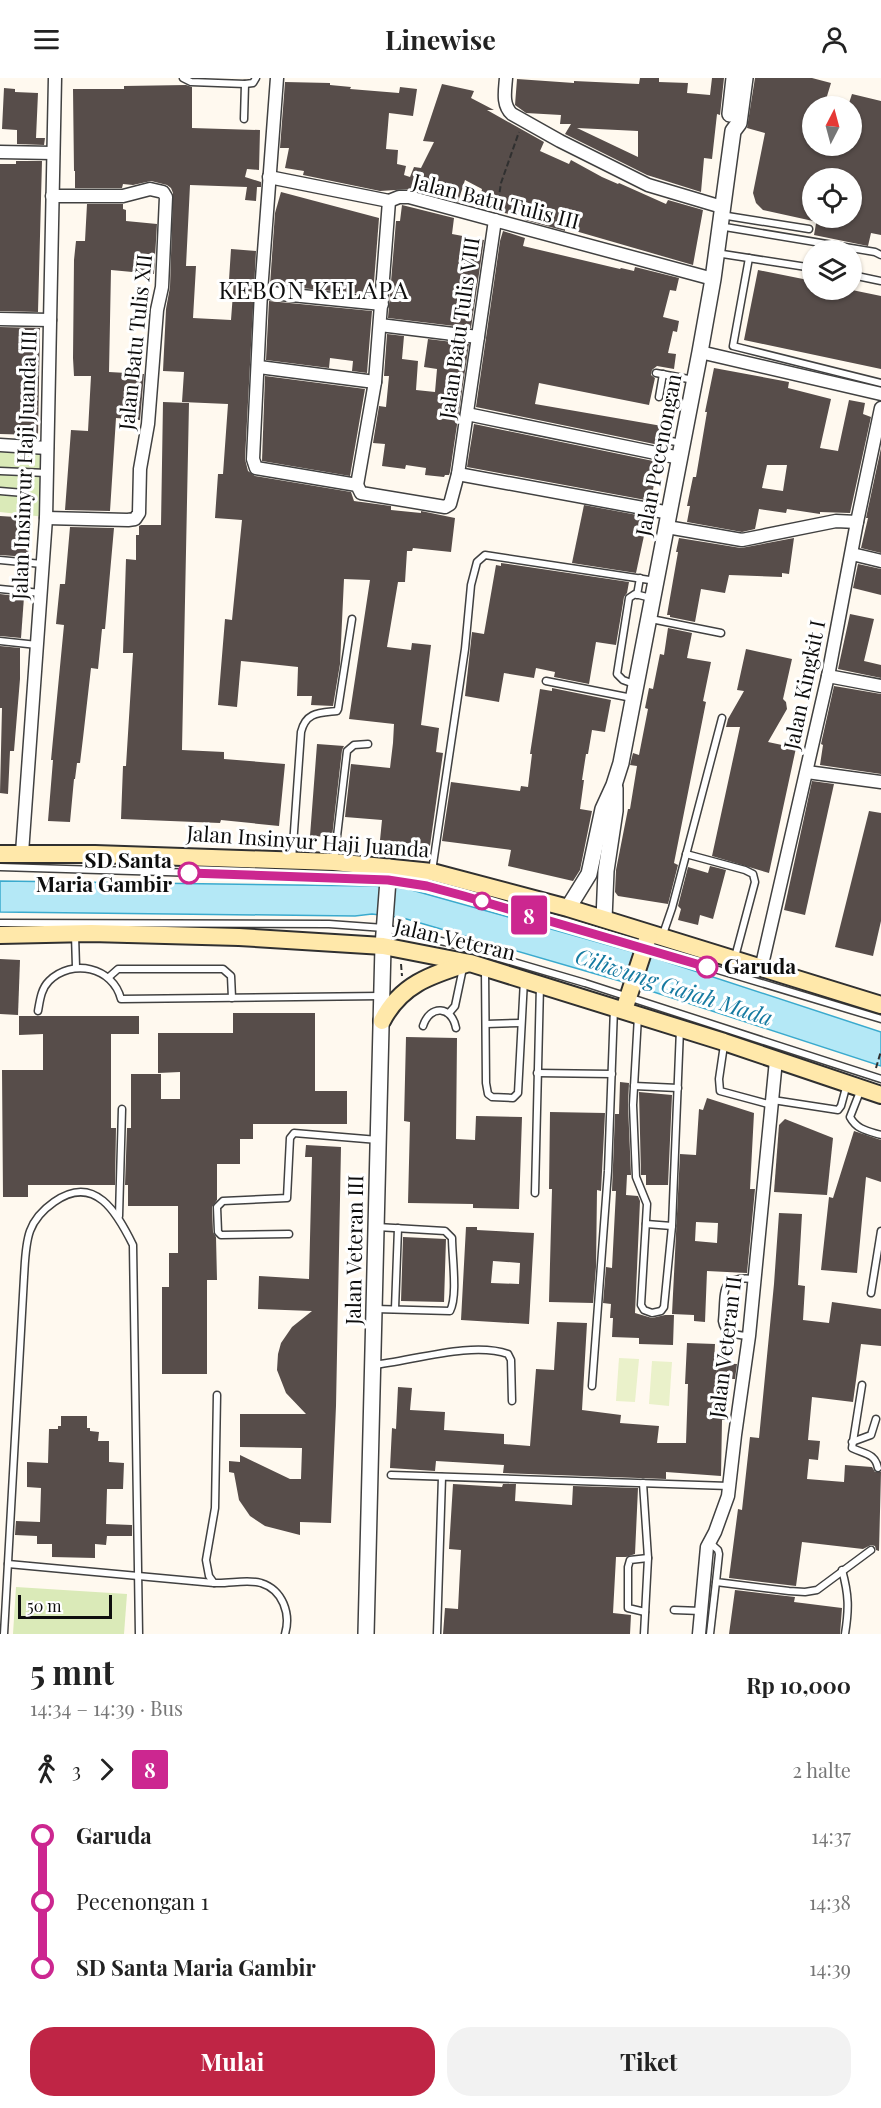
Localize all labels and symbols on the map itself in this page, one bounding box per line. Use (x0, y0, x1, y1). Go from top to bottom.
north arrow (802, 96, 862, 156)
street label: Jalan Batu Tulis III (409, 166, 583, 234)
street label: Jalan Batu Tulis VIII (431, 235, 485, 421)
street label: Jalan Batu Tulis XII (111, 252, 157, 432)
district label: KEBON KELAPA (218, 273, 410, 305)
street label: Jalan Insinyur Haji Juanda III (4, 330, 42, 601)
street label: Jalan Pecenongan (627, 371, 687, 539)
street label: Jalan Kingkit I (775, 617, 830, 753)
street label: Jalan Insinyur Haji Juanda (185, 817, 431, 862)
place label: SD Santa Maria Gambir (36, 845, 172, 897)
marker: SD Santa Maria Gambir (178, 862, 200, 884)
unlabelled marker (473, 892, 491, 910)
line badge: 8 (510, 896, 548, 934)
street label: Jalan Veteran (391, 910, 519, 966)
water label: Ciliwung Gajah Mada (572, 940, 777, 1032)
place label: Garuda (724, 951, 796, 979)
marker: Garuda (696, 956, 718, 978)
street label: Jalan Veteran III (338, 1175, 368, 1326)
street label: Jalan Veteran II (701, 1274, 747, 1420)
scale bar (18, 1592, 112, 1620)

